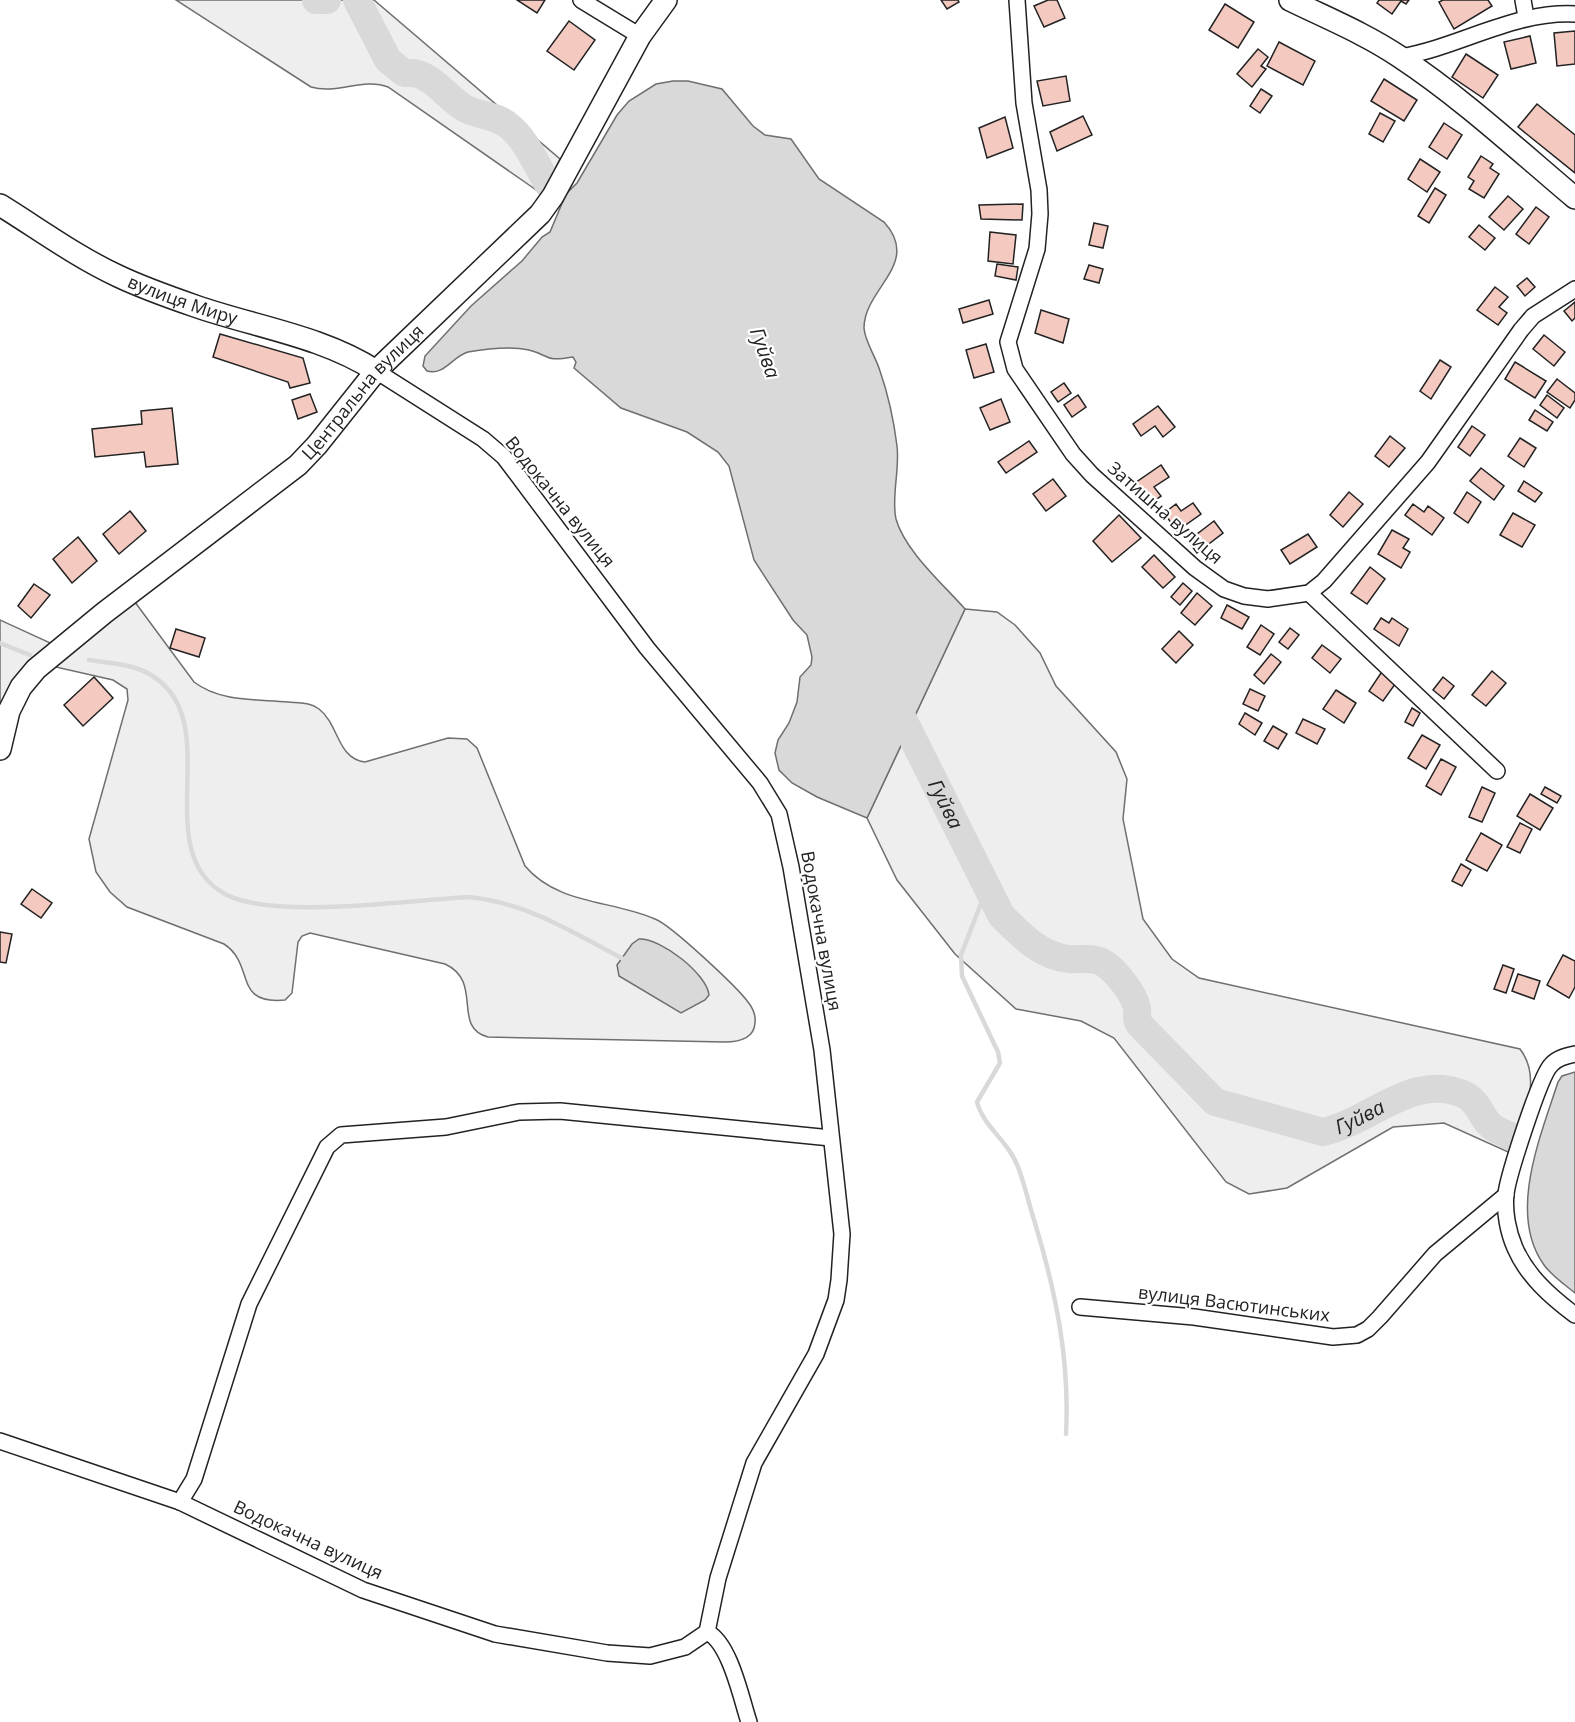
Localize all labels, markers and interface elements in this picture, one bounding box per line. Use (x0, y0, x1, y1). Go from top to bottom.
street label: вулиця Миру (124, 269, 241, 330)
street label: Центральна вулиця (296, 319, 429, 465)
water label: Гуйва (744, 324, 787, 382)
street label: Водокачна вулиця (500, 431, 621, 572)
street label: Затишна вулиця (1103, 456, 1228, 569)
water label: Гуйва (922, 774, 970, 833)
street label: Водокачна вулиця (796, 849, 848, 1013)
water label: Гуйва (1331, 1093, 1389, 1140)
street label: вулиця Васютинських (1137, 1279, 1332, 1327)
street label: Водокачна вулиця (230, 1494, 387, 1584)

